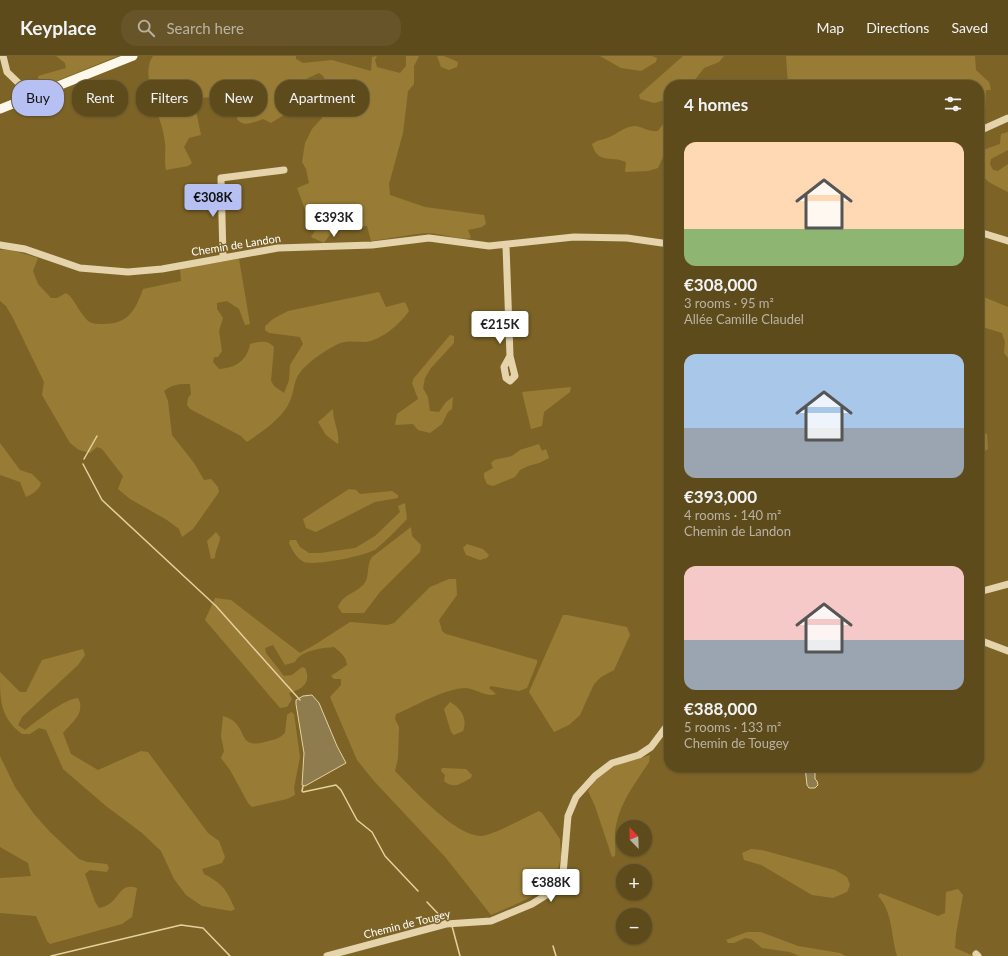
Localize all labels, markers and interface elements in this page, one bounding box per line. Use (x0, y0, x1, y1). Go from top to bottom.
search box (121, 10, 401, 46)
text: Keyplace (20, 16, 97, 39)
icon: search (135, 17, 157, 39)
text: Search here (167, 19, 244, 37)
text: Map (817, 19, 844, 36)
text: Directions (866, 19, 929, 36)
text: Saved (951, 19, 988, 36)
chip: Buy (12, 80, 64, 116)
chip: Rent (72, 80, 128, 116)
chip: Filters (136, 80, 202, 116)
chip: New (210, 80, 267, 116)
chip: Apartment (275, 80, 369, 116)
icon: filters (942, 93, 964, 115)
text: 4 homes (684, 94, 748, 115)
icon: home (788, 168, 860, 240)
pin: €308K (185, 184, 241, 218)
text: €308K (193, 189, 233, 205)
pin: €393K (306, 204, 362, 238)
text: €393K (314, 209, 354, 225)
street label: Chemin de Landon (190, 231, 282, 258)
text: €308,000 (684, 274, 757, 295)
text: 3 rooms · 95 m² (684, 295, 774, 311)
pin: €215K (472, 311, 528, 345)
text: Allée Camille Claudel (684, 311, 804, 327)
text: €215K (480, 316, 520, 332)
icon: home (788, 380, 860, 452)
text: €393,000 (684, 486, 757, 507)
text: 4 rooms · 140 m² (684, 507, 781, 523)
text: Chemin de Landon (684, 523, 791, 539)
icon: home (788, 592, 860, 664)
text: €388,000 (684, 698, 757, 719)
text: 5 rooms · 133 m² (684, 719, 781, 735)
text: Chemin de Tougey (684, 735, 789, 751)
north arrow (616, 820, 652, 856)
map controls (616, 820, 652, 944)
button: + (616, 864, 652, 900)
pin: €388K (523, 869, 579, 903)
text: €388K (531, 874, 571, 890)
street label: Chemin de Tougey (362, 906, 452, 941)
button: − (616, 908, 652, 944)

